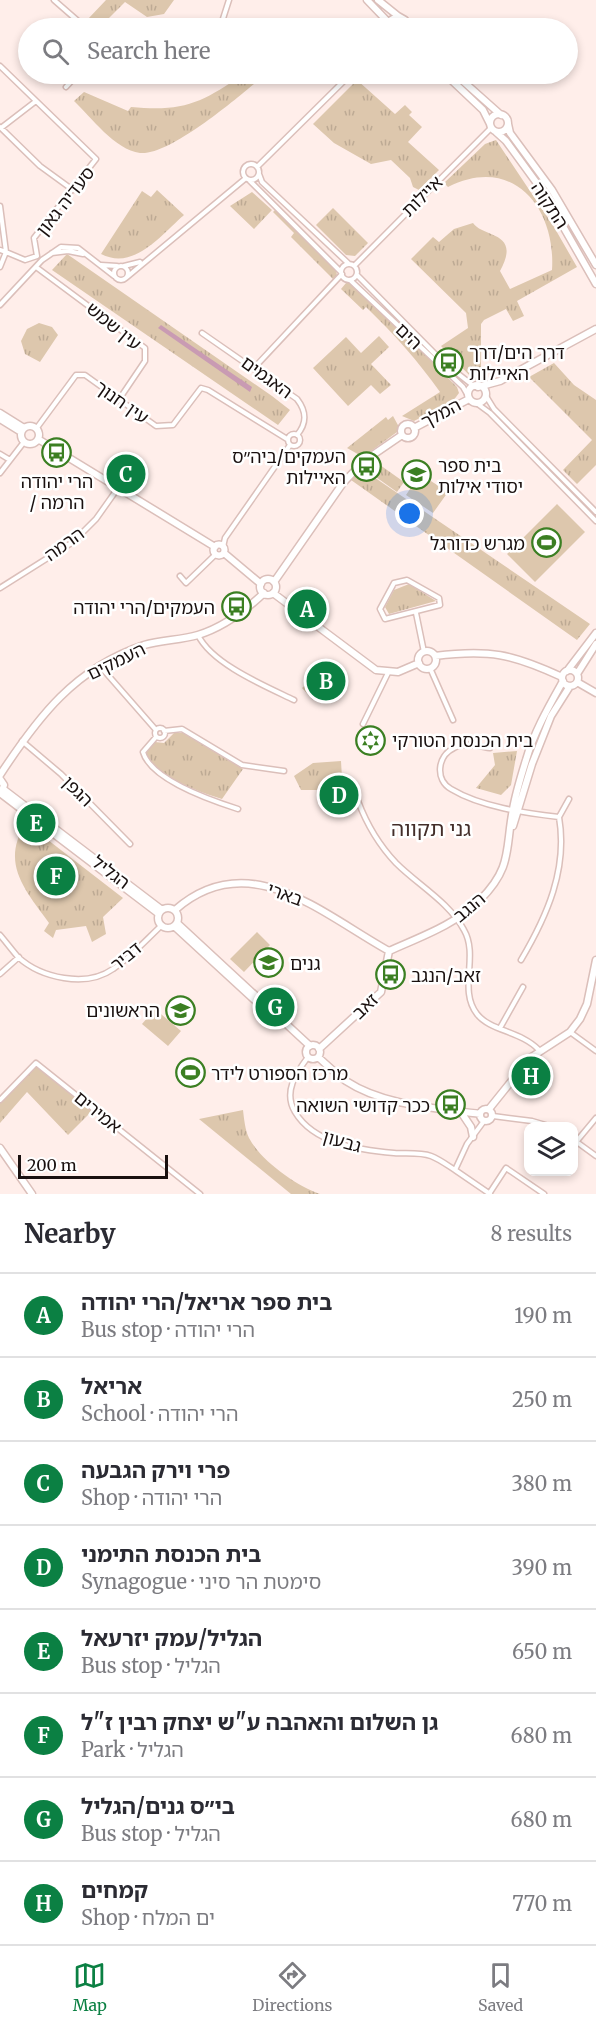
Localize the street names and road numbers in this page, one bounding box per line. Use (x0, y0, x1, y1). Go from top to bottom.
street label: סעדיה גאון (31, 162, 99, 240)
street label: איילות (397, 171, 447, 221)
street label: התקוה (526, 177, 574, 233)
street label: עין שמש (82, 297, 146, 355)
street label: הים (391, 318, 427, 354)
street label: האגמים (237, 351, 297, 403)
street label: עין חנוך (91, 375, 153, 429)
street label: המלך (417, 393, 465, 433)
street label: הרמה (40, 522, 88, 566)
street label: העמקים (83, 637, 149, 685)
street label: הגפן (58, 771, 98, 811)
street label: הגליל (87, 850, 135, 894)
street label: בארי (264, 877, 306, 911)
street label: הנגב (448, 887, 490, 927)
street label: דביר (106, 936, 147, 976)
street label: זאב (347, 988, 383, 1024)
street label: אמירים (70, 1086, 126, 1138)
street label: גבעון (320, 1125, 364, 1158)

